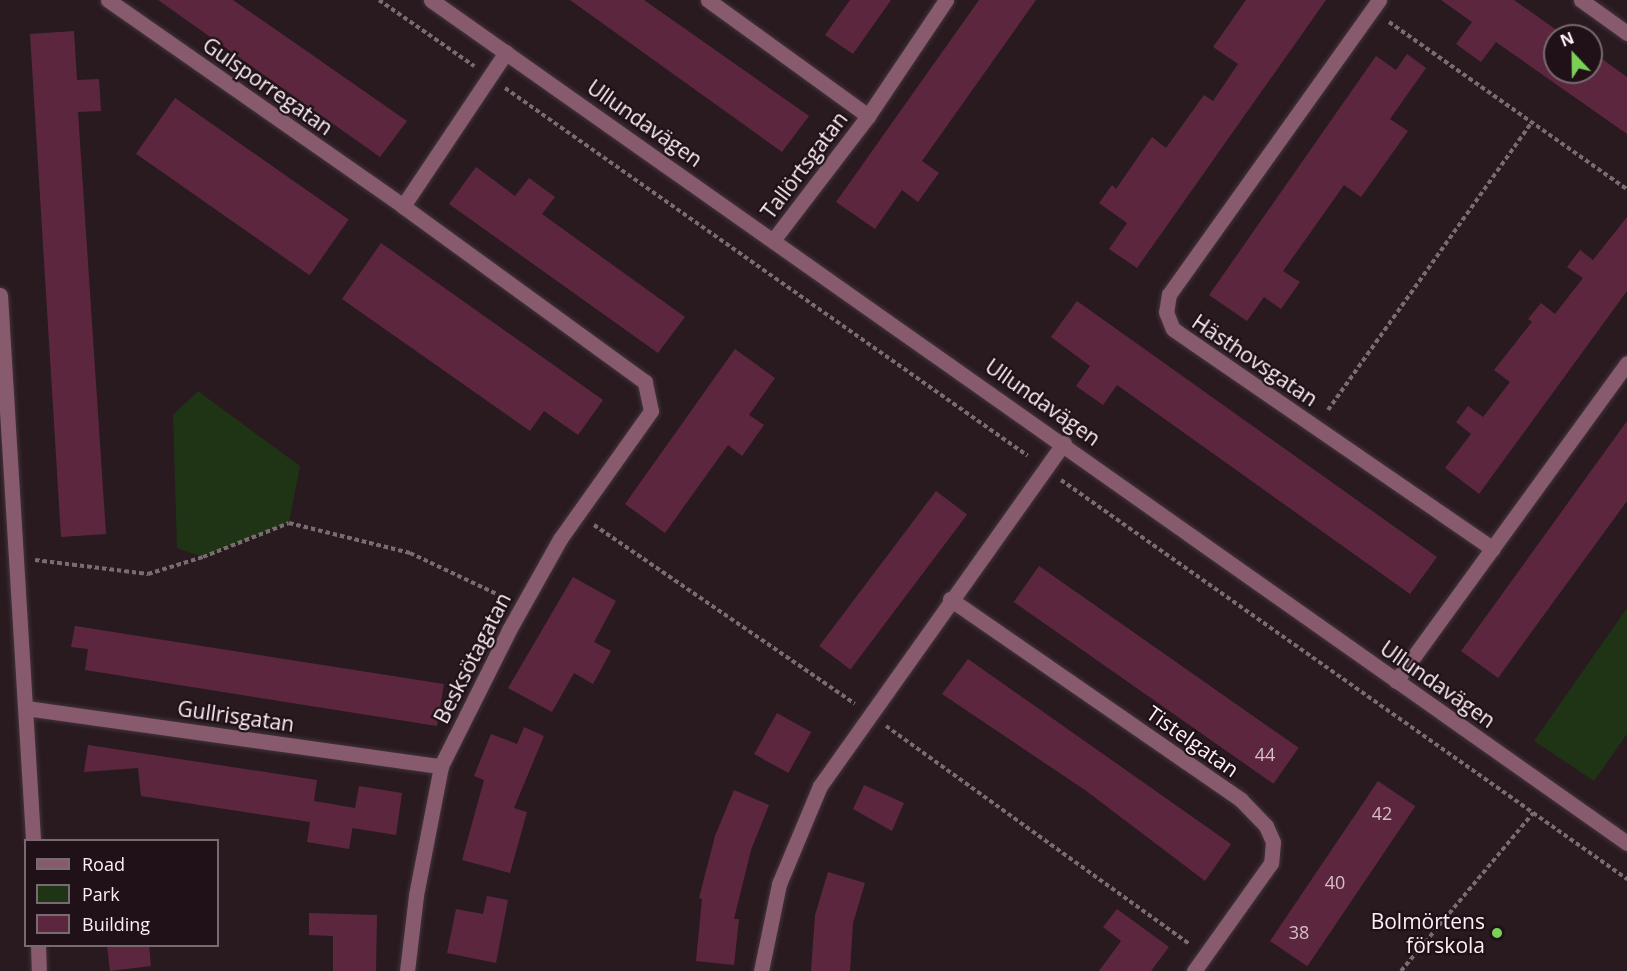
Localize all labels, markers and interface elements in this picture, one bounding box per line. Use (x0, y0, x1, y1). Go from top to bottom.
north arrow (1543, 24, 1603, 84)
text: N (1557, 27, 1577, 52)
street label: Gulsporregatan (198, 32, 338, 140)
street label: Ullundavägen (583, 74, 707, 172)
street label: Tallörtsgatan (756, 106, 852, 224)
street label: Hästhovsgatan (1188, 309, 1322, 411)
street label: Ullundavägen (981, 353, 1105, 451)
street label: Besksötagatan (428, 588, 516, 728)
street label: Ullundavägen (1376, 635, 1500, 733)
street label: Gullrisgatan (176, 695, 296, 737)
street label: Tistelgatan (1142, 700, 1244, 782)
house number: 44 (1255, 743, 1275, 765)
house number: 42 (1372, 802, 1392, 824)
legend (24, 839, 219, 947)
text: Road (82, 852, 125, 876)
house number: 40 (1325, 871, 1345, 893)
text: Park (82, 882, 120, 906)
place label: Bolmörtens förskola (1371, 908, 1485, 958)
text: Building (82, 912, 150, 936)
house number: 38 (1289, 921, 1309, 943)
marker: Bolmörtens förskola (1490, 926, 1504, 940)

